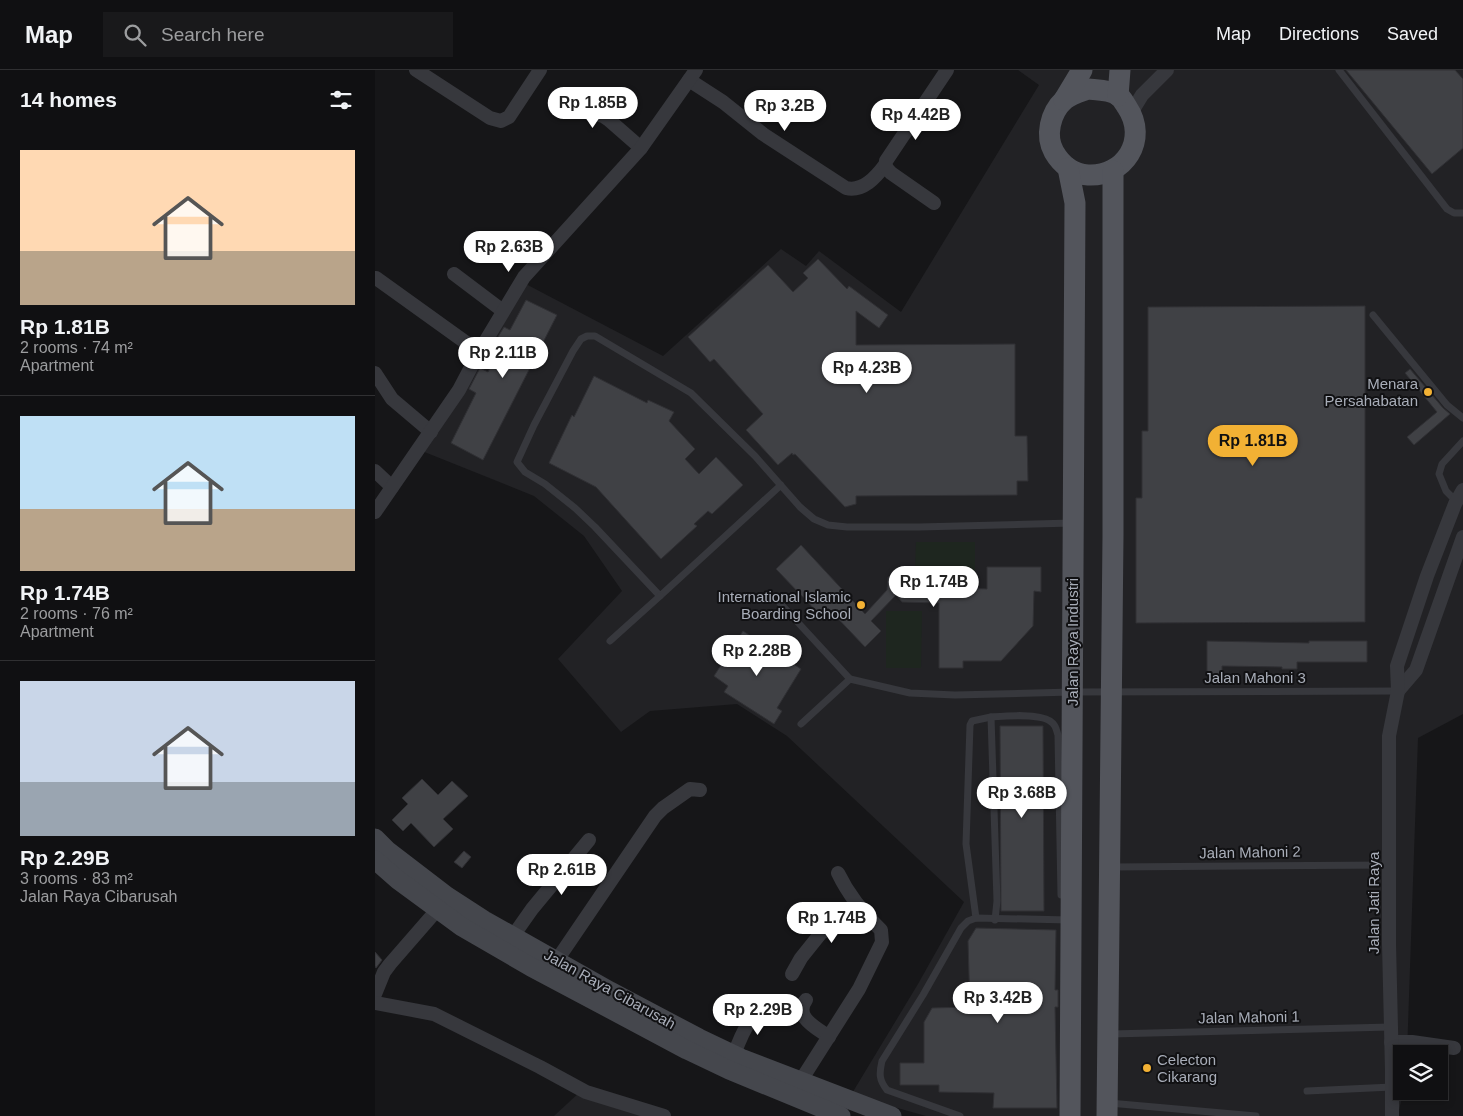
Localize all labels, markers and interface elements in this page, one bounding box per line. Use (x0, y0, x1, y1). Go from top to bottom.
search box (103, 12, 453, 57)
text: Map (25, 21, 73, 48)
icon: search (121, 21, 149, 49)
text: Search here (161, 24, 265, 45)
text: Map (1216, 24, 1251, 44)
text: Directions (1279, 24, 1359, 44)
text: Saved (1387, 24, 1438, 44)
icon: filters (327, 86, 355, 114)
pin: Rp 1.85B (541, 87, 645, 129)
text: 14 homes (20, 88, 117, 111)
pin: Rp 3.2B (739, 90, 831, 132)
text: Rp 1.85B (559, 94, 627, 111)
text: Rp 3.2B (755, 97, 815, 114)
pin: Rp 4.42B (864, 98, 968, 141)
text: Rp 4.42B (882, 106, 950, 123)
icon: home (143, 183, 233, 273)
pin: Rp 2.63B (457, 230, 561, 273)
text: Rp 2.63B (475, 238, 543, 255)
text: Rp 1.81B (20, 315, 110, 338)
pin: Rp 2.11B (451, 336, 555, 379)
text: 2 rooms · 74 m² (20, 339, 133, 356)
text: Rp 2.11B (469, 344, 537, 361)
pin: Rp 4.23B (815, 352, 919, 394)
text: Apartment (20, 357, 94, 374)
text: Rp 4.23B (833, 359, 901, 376)
place label: Menara Persahabatan (1325, 375, 1419, 409)
marker: Menara Persahabatan (1422, 386, 1434, 398)
pin: Rp 1.81B (1201, 424, 1305, 467)
text: Rp 1.81B (1219, 432, 1287, 449)
icon: home (143, 448, 233, 538)
pin: Rp 1.74B (882, 566, 986, 608)
text: Rp 1.74B (900, 573, 968, 590)
street label: Jalan Raya Industri (1064, 578, 1081, 706)
text: Rp 1.74B (20, 581, 110, 604)
place label: International Islamic Boarding School (718, 588, 851, 622)
marker: International Islamic Boarding School (855, 599, 867, 611)
text: 2 rooms · 76 m² (20, 605, 133, 622)
text: Apartment (20, 623, 94, 640)
pin: Rp 2.28B (705, 634, 809, 677)
text: Rp 2.28B (723, 642, 791, 659)
street label: Jalan Mahoni 3 (1204, 669, 1306, 686)
icon: home (143, 713, 233, 803)
pin: Rp 3.68B (970, 776, 1074, 819)
text: Rp 3.68B (988, 784, 1056, 801)
street label: Jalan Mahoni 2 (1199, 843, 1301, 861)
text: Rp 2.29B (20, 846, 110, 869)
street label: Jalan Jati Raya (1365, 851, 1382, 954)
pin: Rp 2.61B (510, 854, 614, 896)
text: Rp 2.61B (528, 861, 596, 878)
text: 3 rooms · 83 m² (20, 870, 133, 887)
text: Jalan Raya Cibarusah (20, 888, 177, 905)
pin: Rp 1.74B (780, 902, 884, 944)
text: Rp 1.74B (798, 909, 866, 926)
street label: Jalan Raya Cibarusah (541, 946, 679, 1032)
pin: Rp 3.42B (946, 982, 1050, 1024)
text: Rp 3.42B (964, 989, 1032, 1006)
pin: Rp 2.29B (706, 994, 810, 1036)
text: Rp 2.29B (724, 1001, 792, 1018)
street label: Jalan Mahoni 1 (1198, 1008, 1300, 1026)
map controls (1393, 1045, 1448, 1100)
button: layers (1393, 1045, 1448, 1100)
place label: Celecton Cikarang (1157, 1051, 1217, 1085)
marker: Celecton Cikarang (1141, 1062, 1153, 1074)

